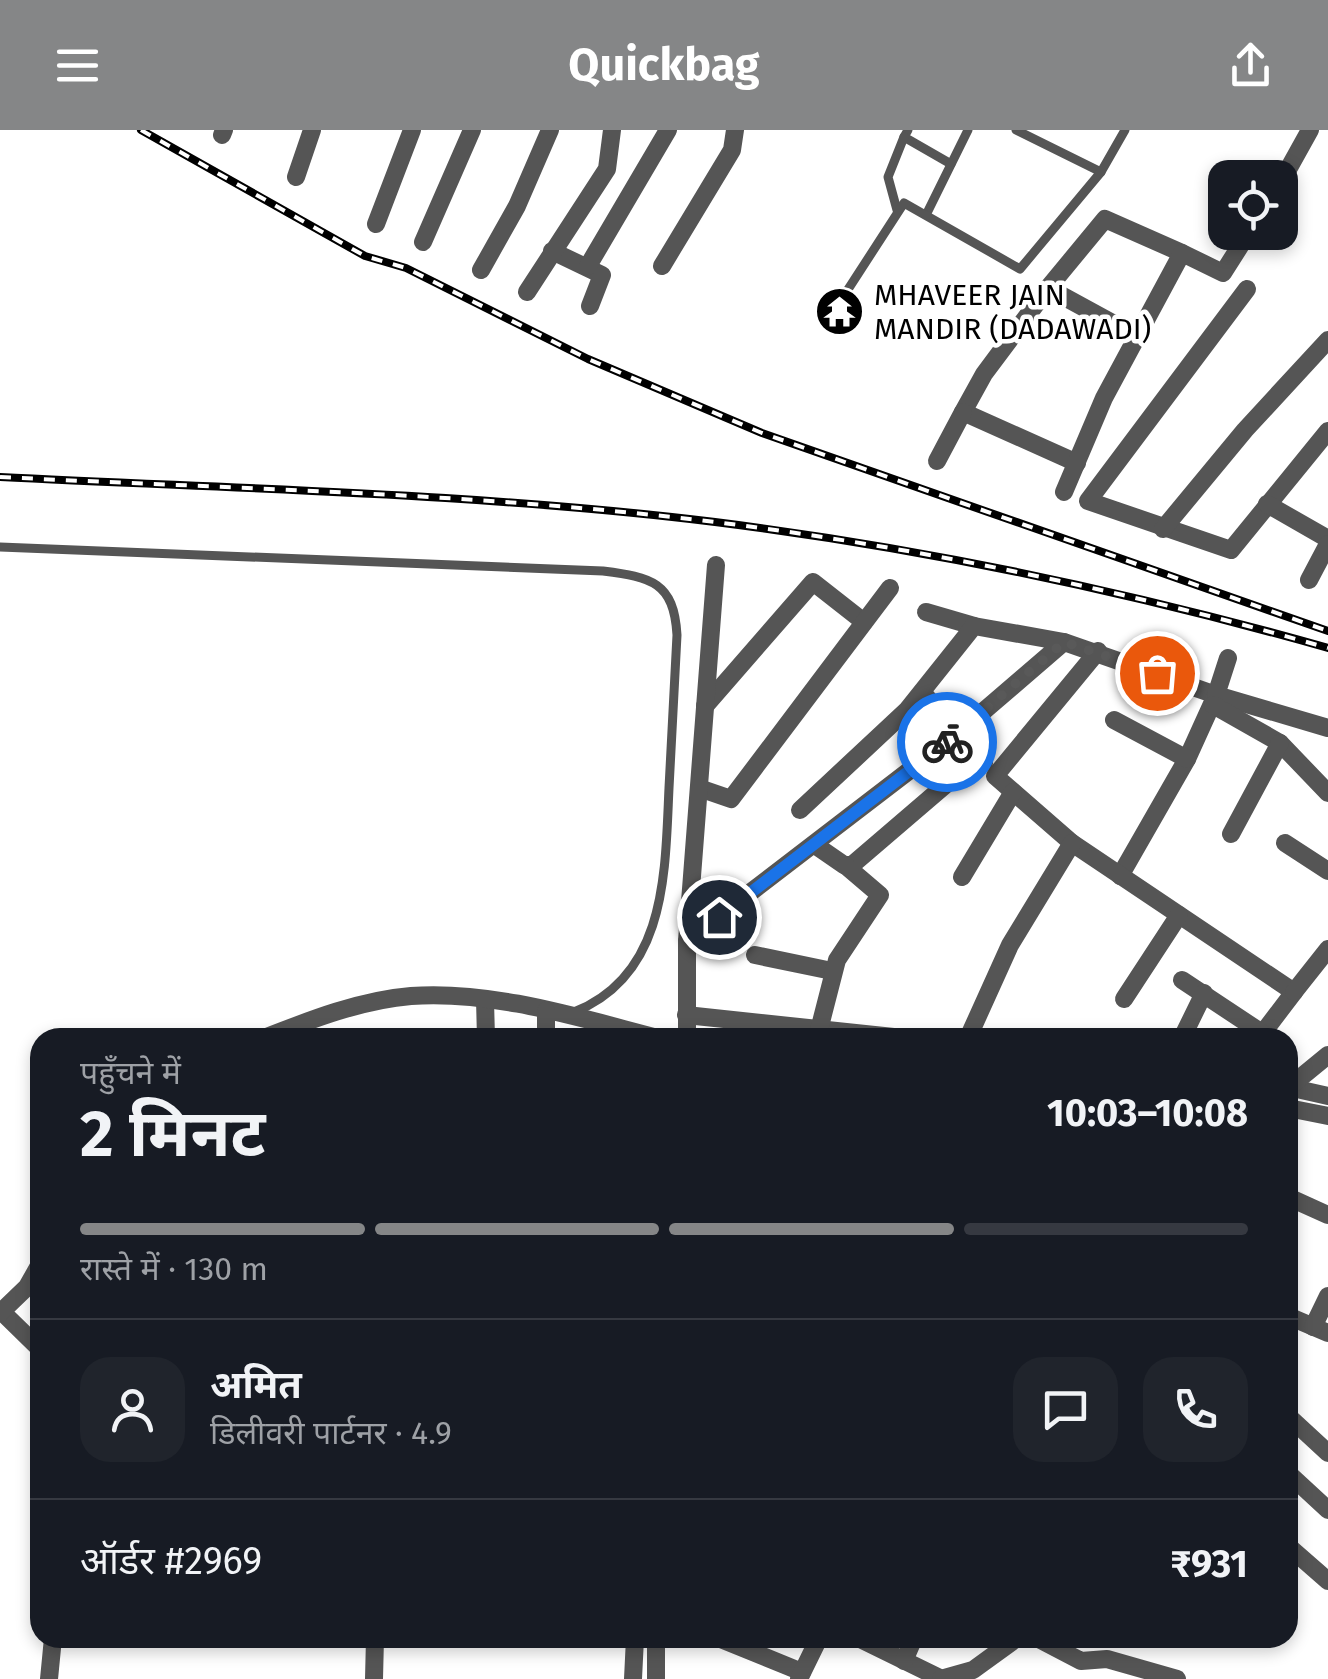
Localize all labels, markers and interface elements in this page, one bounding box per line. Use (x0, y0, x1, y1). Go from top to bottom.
icon: menu (50, 38, 105, 93)
text: Quickbag (568, 38, 760, 92)
icon: share (1223, 38, 1278, 93)
map controls (1208, 160, 1298, 250)
button: locate (1208, 160, 1298, 250)
place label: MHAVEER JAIN MANDIR (DADAWADI) (874, 277, 1151, 347)
temple icon: MHAVEER JAIN MANDIR (DADAWADI) (813, 286, 865, 338)
pin (1115, 631, 1200, 716)
icon: bag (1130, 646, 1185, 701)
courier (897, 692, 997, 792)
icon: bike (920, 715, 975, 770)
pin (677, 875, 762, 960)
icon: home (692, 890, 747, 945)
text: पहुँचने में (80, 1054, 181, 1092)
text: 10:03–10:08 (1047, 1090, 1248, 1136)
text: 2 मिनट (80, 1095, 265, 1173)
text: रास्ते में · 130 m (80, 1250, 268, 1288)
button: person (80, 1357, 185, 1462)
button: chat (1013, 1357, 1118, 1462)
button: phone (1143, 1357, 1248, 1462)
text: अमित (210, 1362, 302, 1408)
text: डिलीवरी पार्टनर · 4.9 (210, 1414, 452, 1452)
text: ऑर्डर #2969 (80, 1538, 262, 1584)
text: ₹931 (1170, 1541, 1248, 1587)

